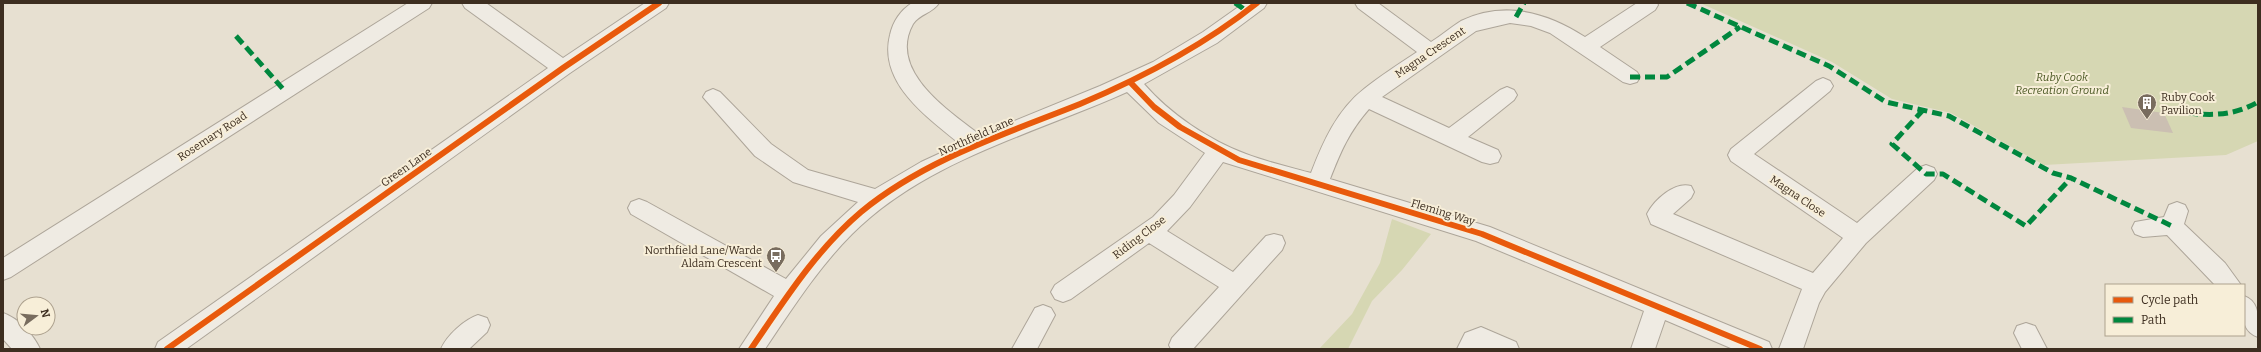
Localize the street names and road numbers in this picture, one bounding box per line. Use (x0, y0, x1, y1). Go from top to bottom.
street label: Magna Crescent (1393, 24, 1468, 81)
street label: Rosemary Road (175, 109, 250, 164)
street label: Northfield Lane (937, 114, 1016, 159)
street label: Green Lane (378, 145, 434, 190)
street label: Magna Close (1767, 173, 1828, 220)
street label: Fleming Way (1409, 197, 1477, 228)
street label: Riding Close (1110, 213, 1168, 262)

